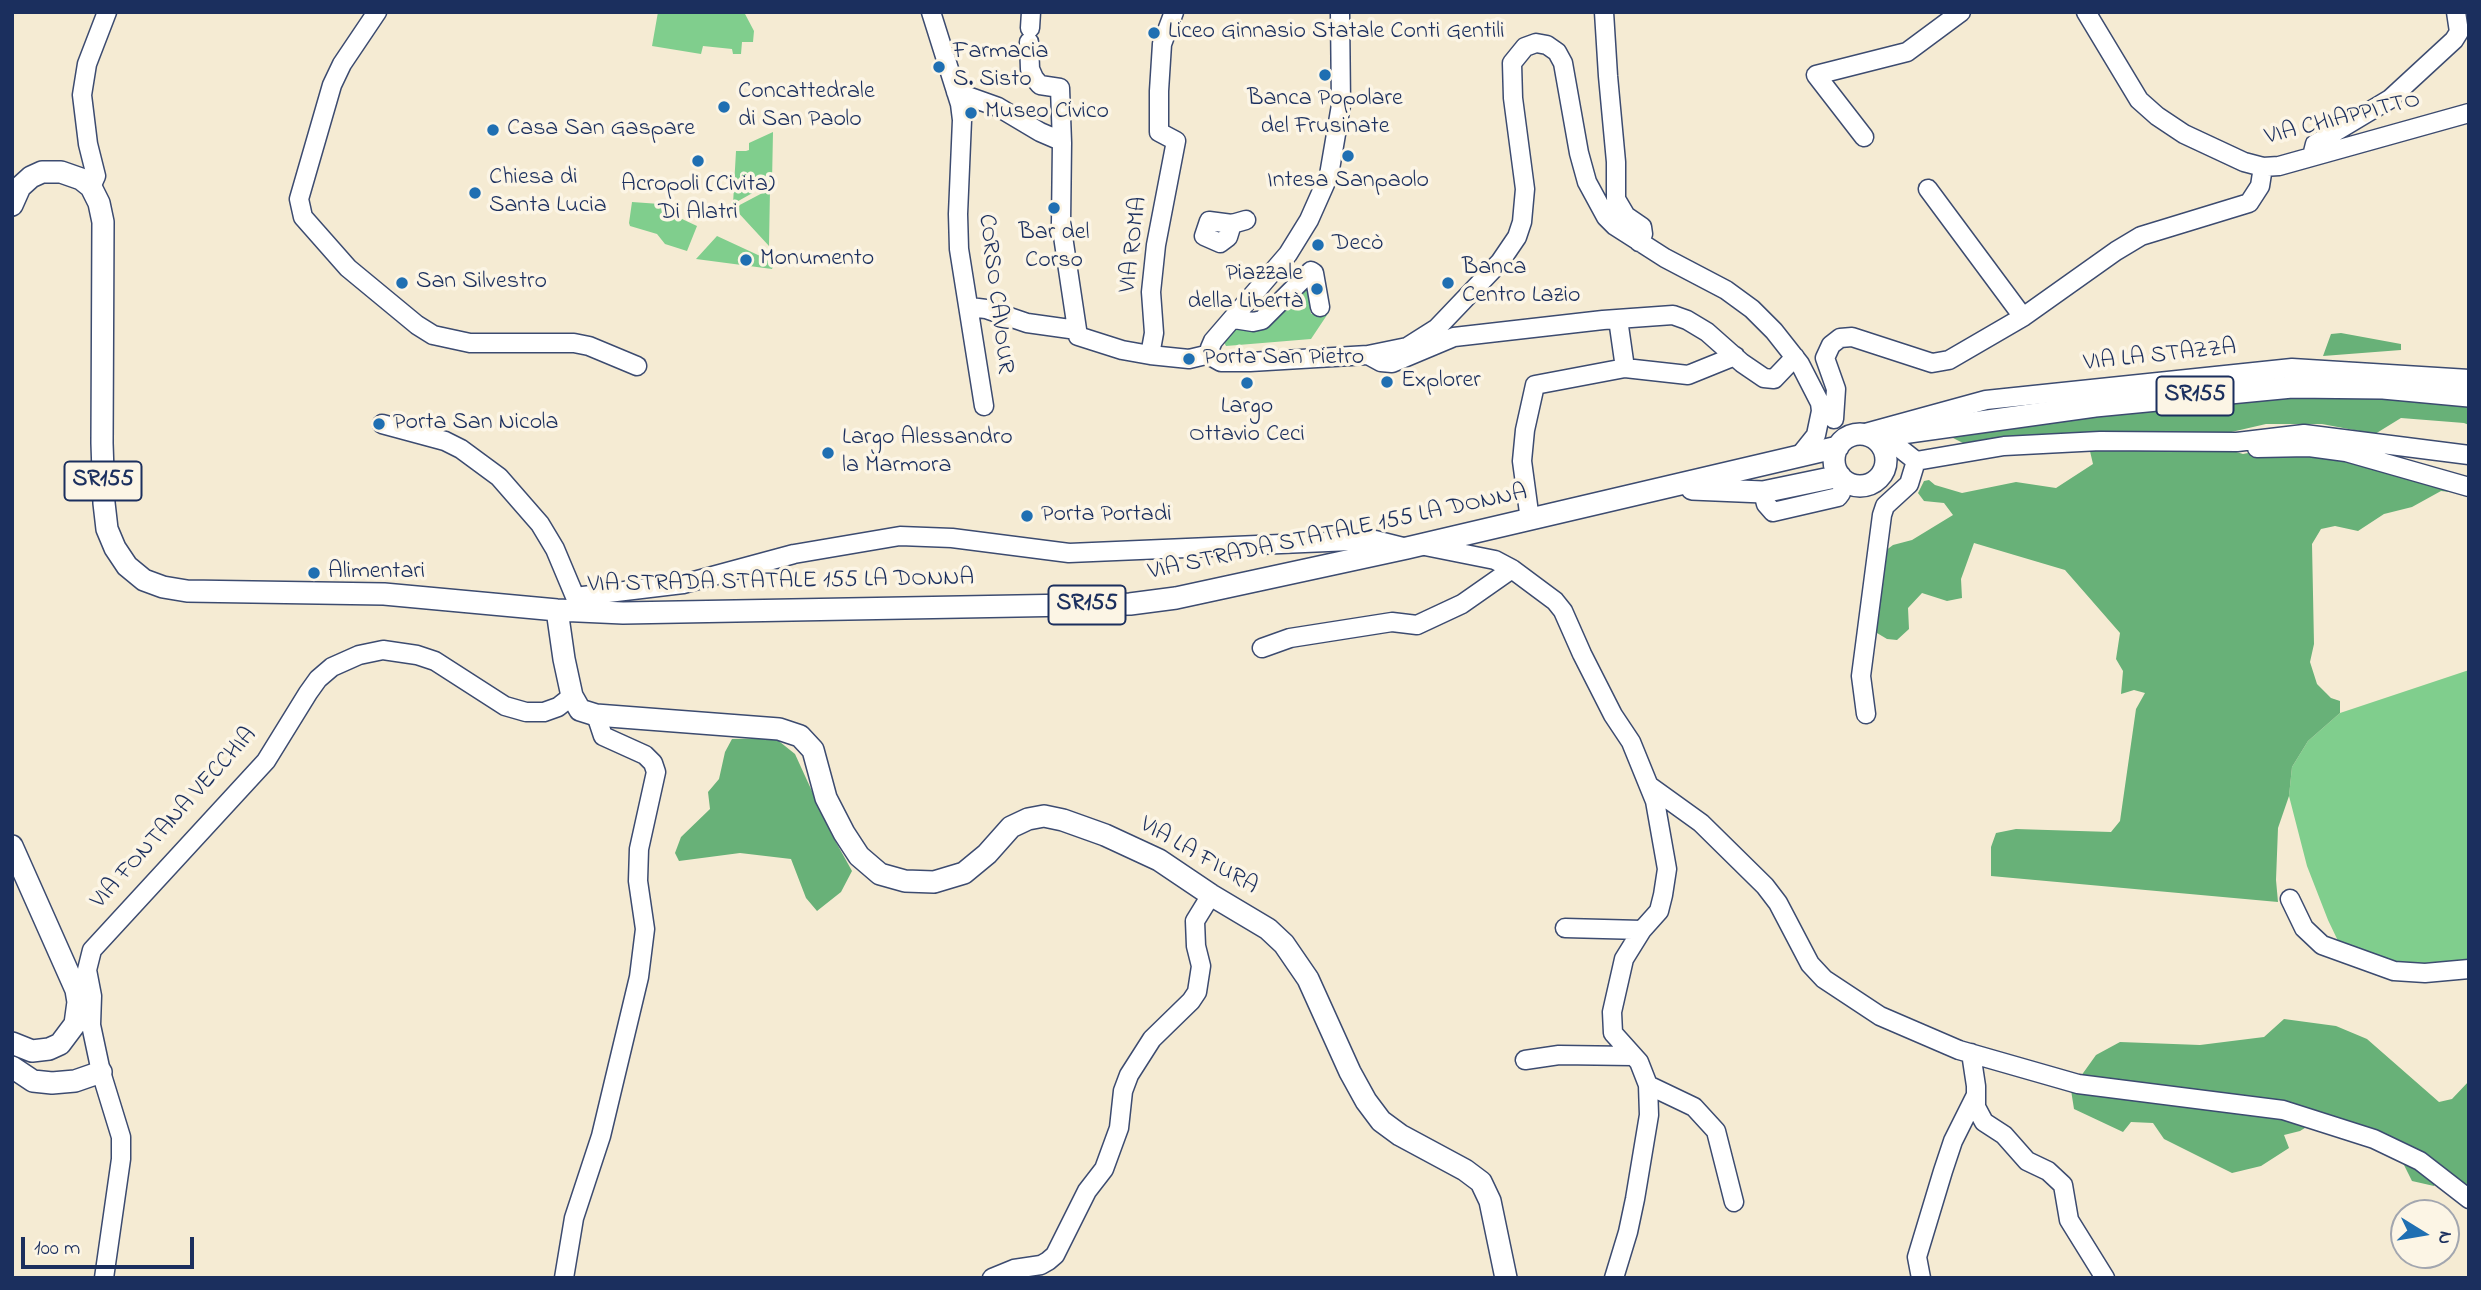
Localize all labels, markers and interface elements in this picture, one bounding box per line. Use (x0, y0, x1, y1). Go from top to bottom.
place label: Liceo Ginnasio Statale Conti Gentili (1168, 19, 1505, 47)
marker: Liceo Ginnasio Statale Conti Gentili (1146, 25, 1162, 41)
place label: Farmacia S. Sisto (953, 39, 1048, 95)
marker: Farmacia S. Sisto (931, 59, 947, 75)
marker: Banca Popolare del Frusinate (1317, 67, 1333, 83)
place label: Concattedrale di San Paolo (738, 79, 875, 135)
place label: Banca Popolare del Frusinate (1247, 86, 1403, 142)
street label: VIA CHIAPPITTO (2262, 87, 2424, 153)
marker: Concattedrale di San Paolo (716, 99, 732, 115)
place label: Museo Civico (985, 99, 1109, 127)
marker: Museo Civico (963, 105, 979, 121)
place label: Casa San Gaspare (507, 116, 695, 144)
marker: Casa San Gaspare (485, 122, 501, 138)
marker: Intesa Sanpaolo (1340, 148, 1356, 164)
marker: Acropoli (Civita) Di Alatri (690, 153, 706, 169)
place label: Chiesa di Santa Lucia (489, 165, 607, 221)
place label: Intesa Sanpaolo (1267, 168, 1429, 196)
place label: Acropoli (Civita) Di Alatri (621, 172, 775, 228)
marker: Chiesa di Santa Lucia (467, 185, 483, 201)
street label: VIA ROMA (1115, 195, 1155, 295)
marker: Bar del Corso (1046, 200, 1062, 216)
street label: CORSO CAVOUR (970, 213, 1018, 375)
place label: Bar del Corso (1019, 220, 1089, 276)
place label: Decò (1332, 231, 1384, 259)
marker: Decò (1310, 237, 1326, 253)
place label: Monumento (760, 246, 874, 274)
marker: Monumento (738, 252, 754, 268)
place label: Banca Centro Lazio (1462, 255, 1580, 311)
place label: Piazzale della Libertà (1187, 261, 1303, 317)
place label: San Silvestro (416, 269, 547, 297)
marker: San Silvestro (394, 275, 410, 291)
marker: Banca Centro Lazio (1440, 275, 1456, 291)
marker: Piazzale della Libertà (1309, 281, 1325, 297)
street label: VIA LA STAZZA (2082, 335, 2238, 379)
place label: Porta San Pietro (1203, 345, 1364, 373)
marker: Porta San Pietro (1181, 351, 1197, 367)
place label: Explorer (1401, 368, 1481, 396)
marker: Explorer (1379, 374, 1395, 390)
marker: Largo Ottavio Ceci (1239, 375, 1255, 391)
road number: SR155 (2156, 376, 2234, 416)
place label: Largo Ottavio Ceci (1189, 394, 1305, 450)
place label: Porta San Nicola (393, 410, 559, 438)
marker: Porta San Nicola (371, 416, 387, 432)
place label: Largo Alessandro la Marmora (842, 425, 1013, 481)
marker: Largo Alessandro la Marmora (820, 445, 836, 461)
road number: SR155 (64, 461, 142, 500)
street label: VIA STRADA STATALE 155 LA DONNA (1146, 480, 1530, 588)
place label: Porta Portadi (1041, 502, 1172, 530)
marker: Porta Portadi (1019, 508, 1035, 524)
place label: Alimentari (328, 559, 425, 587)
marker: Alimentari (306, 565, 322, 581)
street label: VIA STRADA STATALE 155 LA DONNA (588, 565, 974, 601)
road number: SR155 (1048, 586, 1126, 624)
street label: VIA FONTANA VECCHIA (86, 722, 264, 916)
street label: VIA LA FIURA (1134, 812, 1262, 902)
north arrow (2390, 1199, 2460, 1269)
scale bar (24, 1224, 198, 1268)
text: N (2430, 1229, 2459, 1247)
text: 100 m (34, 1234, 80, 1264)

